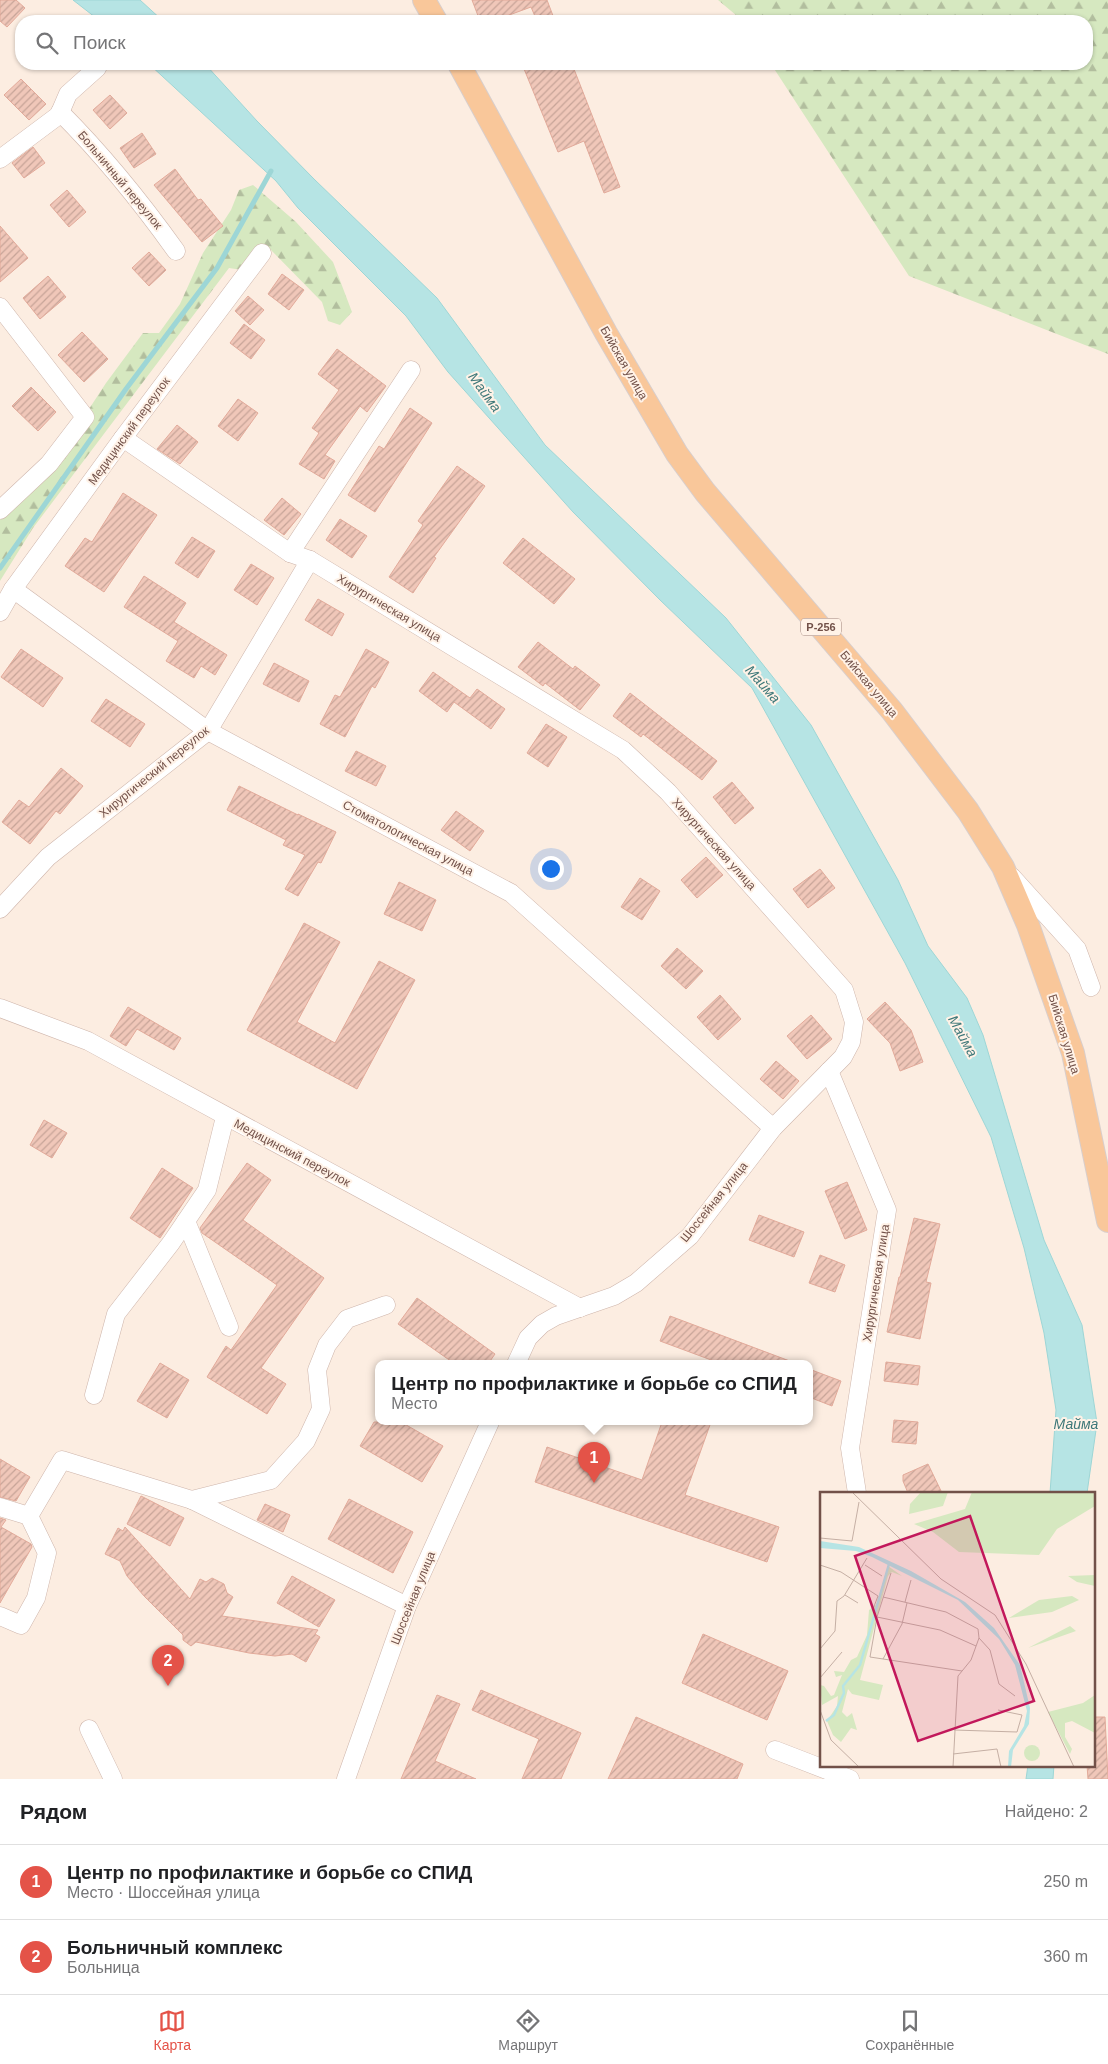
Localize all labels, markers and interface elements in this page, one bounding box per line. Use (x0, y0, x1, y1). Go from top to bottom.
search box (15, 15, 1093, 70)
icon: search (33, 29, 61, 57)
text: Поиск (73, 32, 126, 53)
street label: Больничный переулок (75, 128, 166, 232)
street label: Бийская улица (597, 324, 651, 402)
water label: Майма (465, 369, 505, 415)
street label: Медицинский переулок (85, 374, 173, 488)
street label: Хирургическая улица (334, 571, 444, 645)
road number: Р-256 (801, 618, 841, 636)
street label: Бийская улица (837, 648, 901, 720)
water label: Майма (742, 662, 784, 706)
street label: Хирургический переулок (96, 723, 212, 821)
street label: Хирургическая улица (669, 795, 759, 893)
street label: Стоматологическая улица (340, 798, 476, 879)
your location (538, 856, 564, 882)
street label: Бийская улица (1045, 993, 1083, 1076)
water label: Майма (945, 1013, 981, 1060)
street label: Медицинский переулок (231, 1116, 353, 1190)
street label: Шоссейная улица (677, 1159, 751, 1245)
street label: Хирургическая улица (860, 1223, 892, 1343)
popup (375, 1360, 813, 1425)
text: Центр по профилактике и борьбе со СПИД (391, 1373, 797, 1394)
text: Место (391, 1395, 438, 1412)
water label: Майма (1054, 1416, 1099, 1432)
pin: 1 (578, 1442, 610, 1483)
inset map (820, 1492, 1096, 1766)
street label: Шоссейная улица (388, 1549, 438, 1647)
pin: 2 (152, 1645, 184, 1686)
text: Рядом (20, 1800, 87, 1823)
text: Найдено: 2 (1005, 1803, 1088, 1820)
text: Центр по профилактике и борьбе со СПИД (67, 1862, 472, 1883)
text: 1 (32, 1873, 40, 1890)
text: 250 m (1044, 1873, 1088, 1890)
text: Место · Шоссейная улица (67, 1884, 260, 1901)
text: Больничный комплекс (67, 1937, 283, 1958)
text: 2 (32, 1948, 40, 1965)
text: 360 m (1044, 1948, 1088, 1965)
text: Больница (67, 1959, 140, 1976)
tab: Карта (154, 2007, 191, 2053)
tab: Маршрут (498, 2007, 558, 2053)
tab: Сохранённые (865, 2007, 954, 2053)

